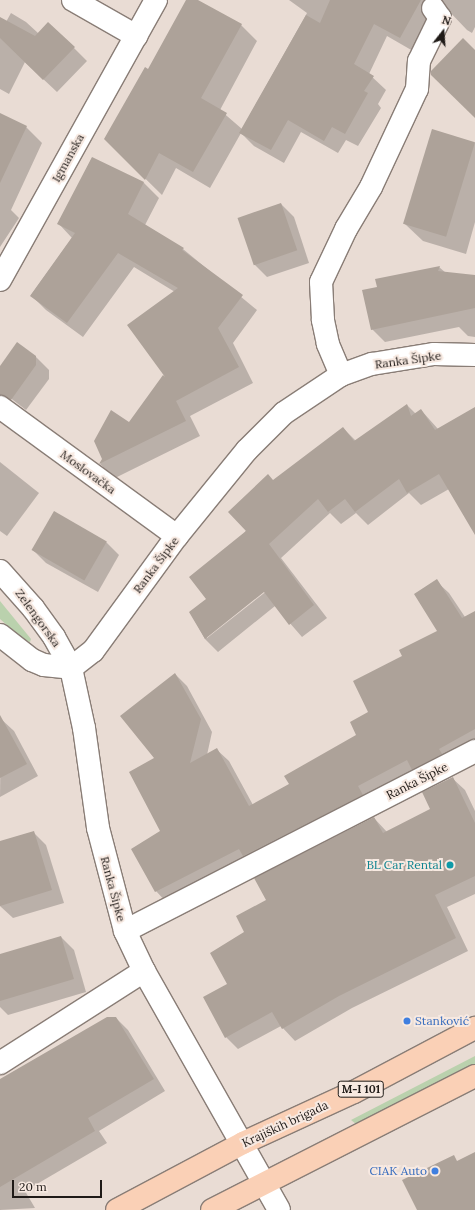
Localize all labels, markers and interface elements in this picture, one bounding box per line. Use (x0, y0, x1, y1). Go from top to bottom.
north arrow (423, 12, 463, 52)
text: N (440, 13, 453, 28)
street label: Igmanska (49, 131, 87, 185)
street label: Ranka Šipke (374, 348, 442, 372)
street label: Moslovačka (58, 447, 118, 497)
street label: Ranka Šipke (130, 534, 182, 596)
street label: Zelengorska (12, 586, 64, 650)
street label: Ranka Šipke (384, 759, 450, 803)
street label: Ranka Šipke (97, 855, 129, 923)
place label: BL Car Rental (366, 858, 442, 872)
marker: BL Car Rental (445, 860, 455, 870)
place label: Stanković (415, 1014, 469, 1028)
marker: Stanković (402, 1016, 412, 1026)
road number: M-I 101 (337, 1080, 385, 1098)
street label: Krajiških brigada (240, 1098, 330, 1150)
place label: CIAK Auto (369, 1164, 427, 1178)
marker: CIAK Auto (430, 1166, 440, 1176)
scale bar (14, 1172, 104, 1198)
text: 20 m (19, 1179, 47, 1194)

